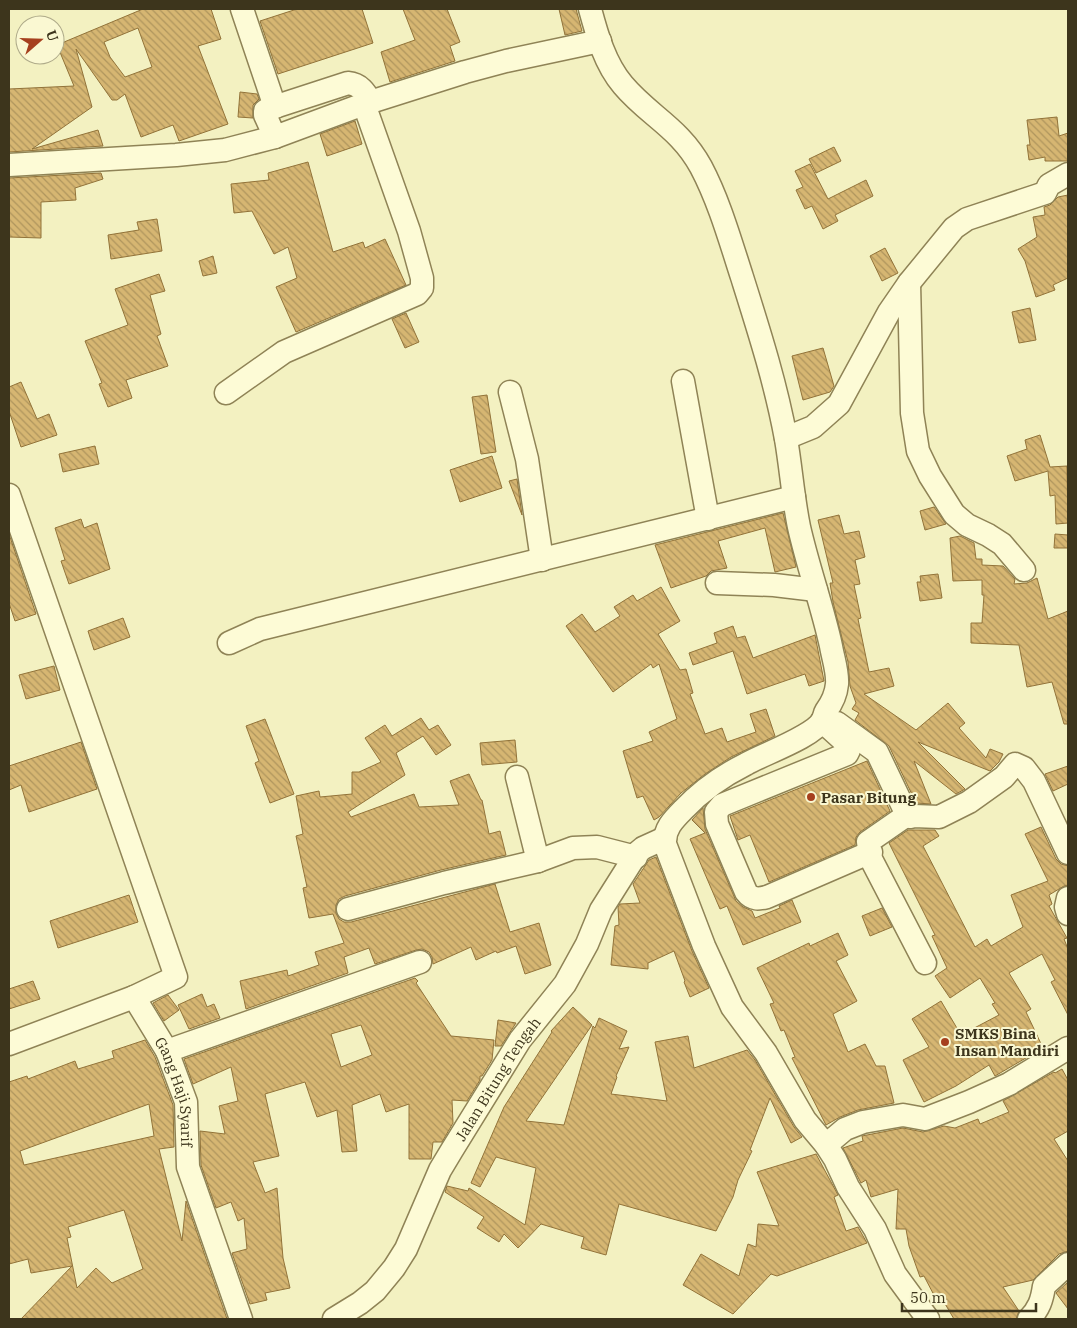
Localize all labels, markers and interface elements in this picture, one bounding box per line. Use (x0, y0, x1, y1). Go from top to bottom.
north arrow (15, 15, 65, 65)
text: U (42, 27, 63, 44)
place label: Pasar Bitung (821, 788, 916, 807)
marker: Pasar Bitung (805, 791, 817, 803)
street label: Jalan Bitung Tengah (451, 1013, 544, 1144)
place label: SMKS Bina Insan Mandiri (955, 1024, 1059, 1060)
street label: Gang Haji Syarif (151, 1033, 197, 1148)
marker: SMKS Bina Insan Mandiri (939, 1036, 951, 1048)
scale bar (902, 1280, 1036, 1312)
text: 50 m (910, 1288, 946, 1307)

